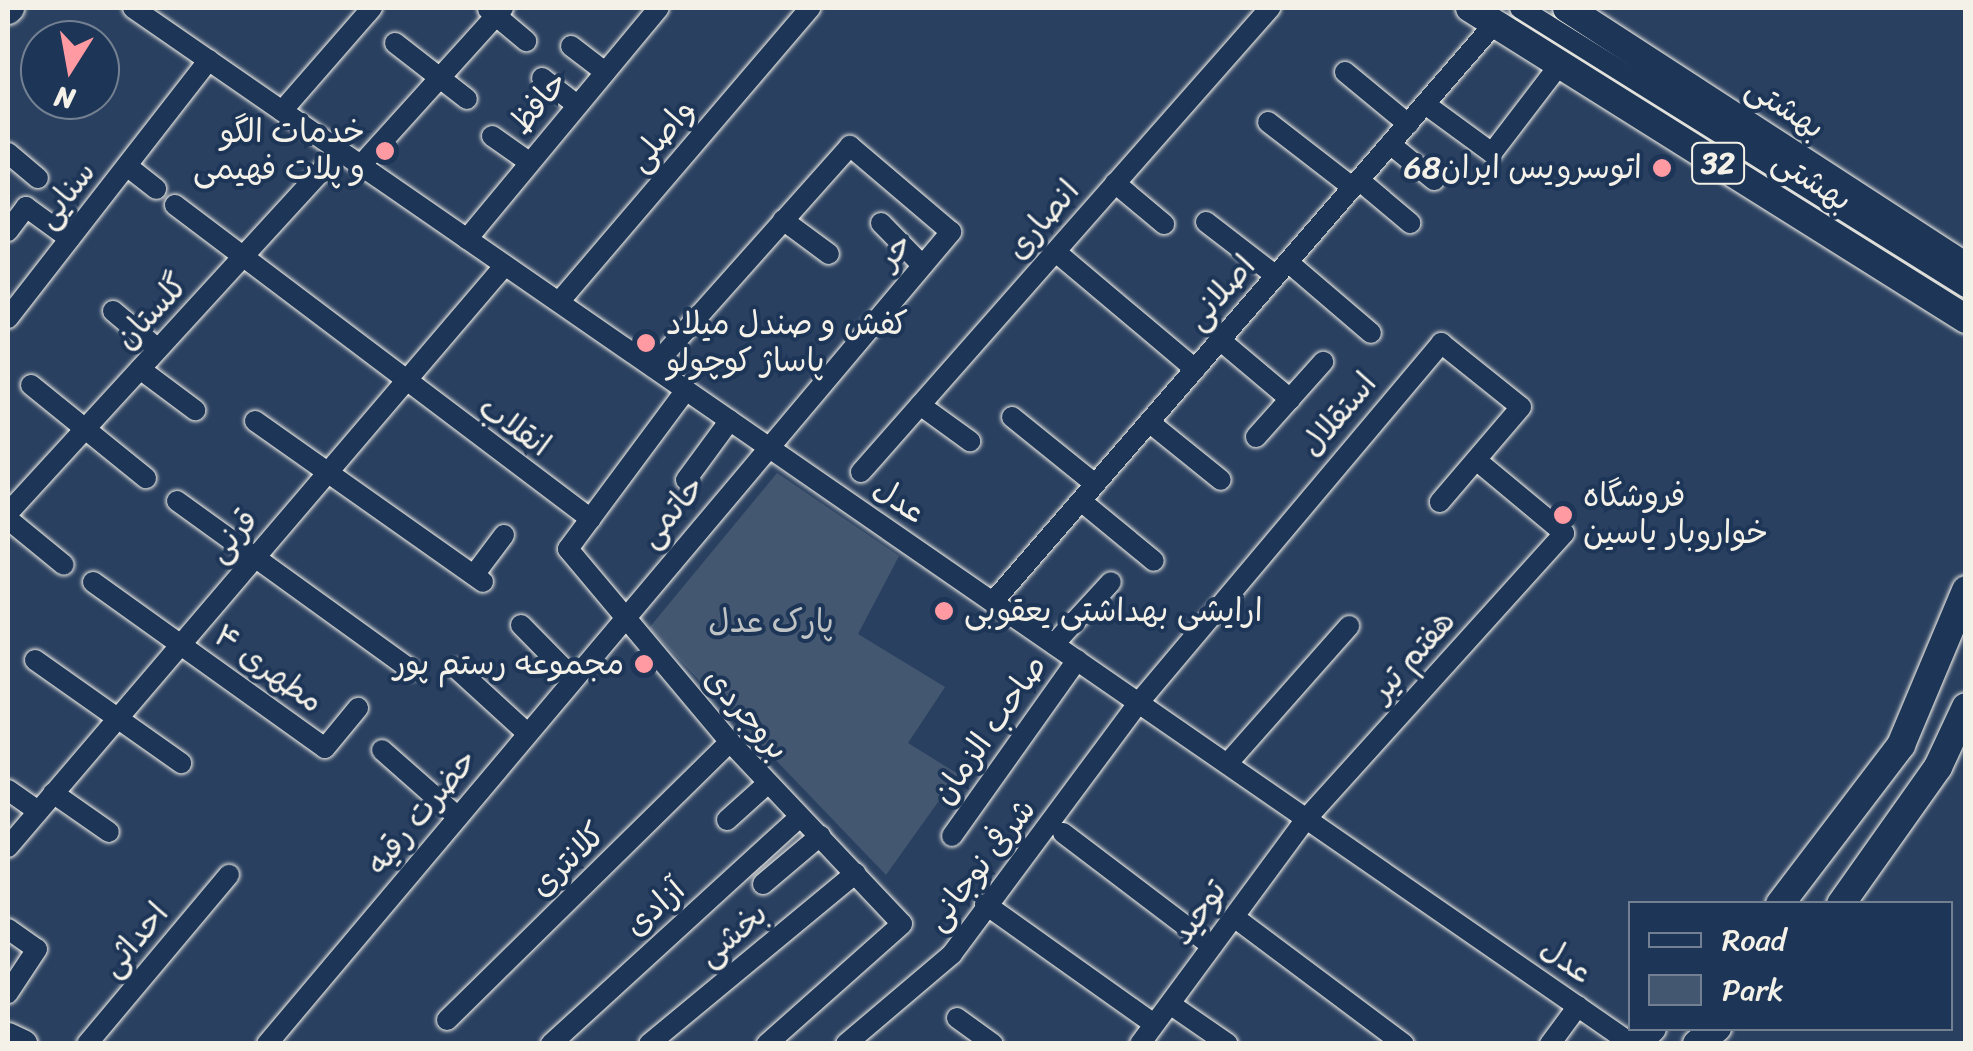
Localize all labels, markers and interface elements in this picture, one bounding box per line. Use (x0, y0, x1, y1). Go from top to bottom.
north arrow (20, 20, 120, 120)
street label: حافظ (502, 64, 576, 142)
street label: بهشتی (1738, 68, 1832, 148)
text: N (50, 72, 79, 124)
street label: واصلی (620, 90, 704, 180)
place label: خدمات الگو و پلات فهیمی (193, 114, 365, 189)
road number: 32 (1690, 138, 1746, 188)
marker: خدمات الگو و پلات فهیمی (374, 140, 396, 162)
street label: بهشتى (1765, 142, 1859, 220)
place label: اتوسرویس ایران68 (1404, 149, 1642, 187)
street label: سنایی (28, 154, 104, 236)
marker: اتوسرویس ایران68 (1651, 157, 1673, 179)
street label: انصاری (998, 172, 1088, 268)
street label: حر (869, 225, 921, 277)
street label: اصلانی (1178, 248, 1264, 338)
street label: گلستان (107, 266, 197, 358)
place label: کفش و صندل میلاد پاساژ کوچولو (666, 306, 908, 381)
marker: کفش و صندل میلاد پاساژ کوچولو (635, 332, 657, 354)
street label: استقلال (1293, 365, 1385, 465)
street label: انقلاب (471, 389, 557, 465)
street label: حاتمی (631, 468, 713, 556)
street label: عدل (865, 469, 933, 533)
place label: فروشگاه خواروبار یاسین (1583, 478, 1768, 553)
street label: قرنی (199, 501, 267, 571)
marker: فروشگاه خواروبار یاسین (1552, 504, 1574, 526)
place label: ارایشی بهداشتی یعقوبی (964, 592, 1263, 630)
marker: ارایشی بهداشتی یعقوبی (933, 600, 955, 622)
park label: پارک عدل (708, 603, 834, 641)
street label: هفتم تیر (1362, 603, 1464, 709)
street label: مطهری ۴ (206, 616, 330, 722)
place label: مجموعه رستم پور (393, 645, 624, 683)
street label: صاحب الزمان (925, 648, 1055, 812)
marker: مجموعه رستم پور (633, 653, 655, 675)
street label: بروجردی (695, 660, 797, 768)
street label: حضرت رقیه (359, 742, 485, 882)
street label: شرفی نوجانی (918, 791, 1044, 939)
street label: کلانتری (522, 815, 614, 905)
street label: آزادی (617, 871, 693, 945)
street label: توحید (1163, 873, 1235, 953)
street label: احداثی (93, 895, 177, 985)
street label: بخشی (690, 895, 776, 975)
legend (1628, 901, 1953, 1031)
text: Road (1722, 913, 1786, 967)
street label: عدل (1532, 929, 1600, 993)
text: Park (1722, 963, 1784, 1017)

